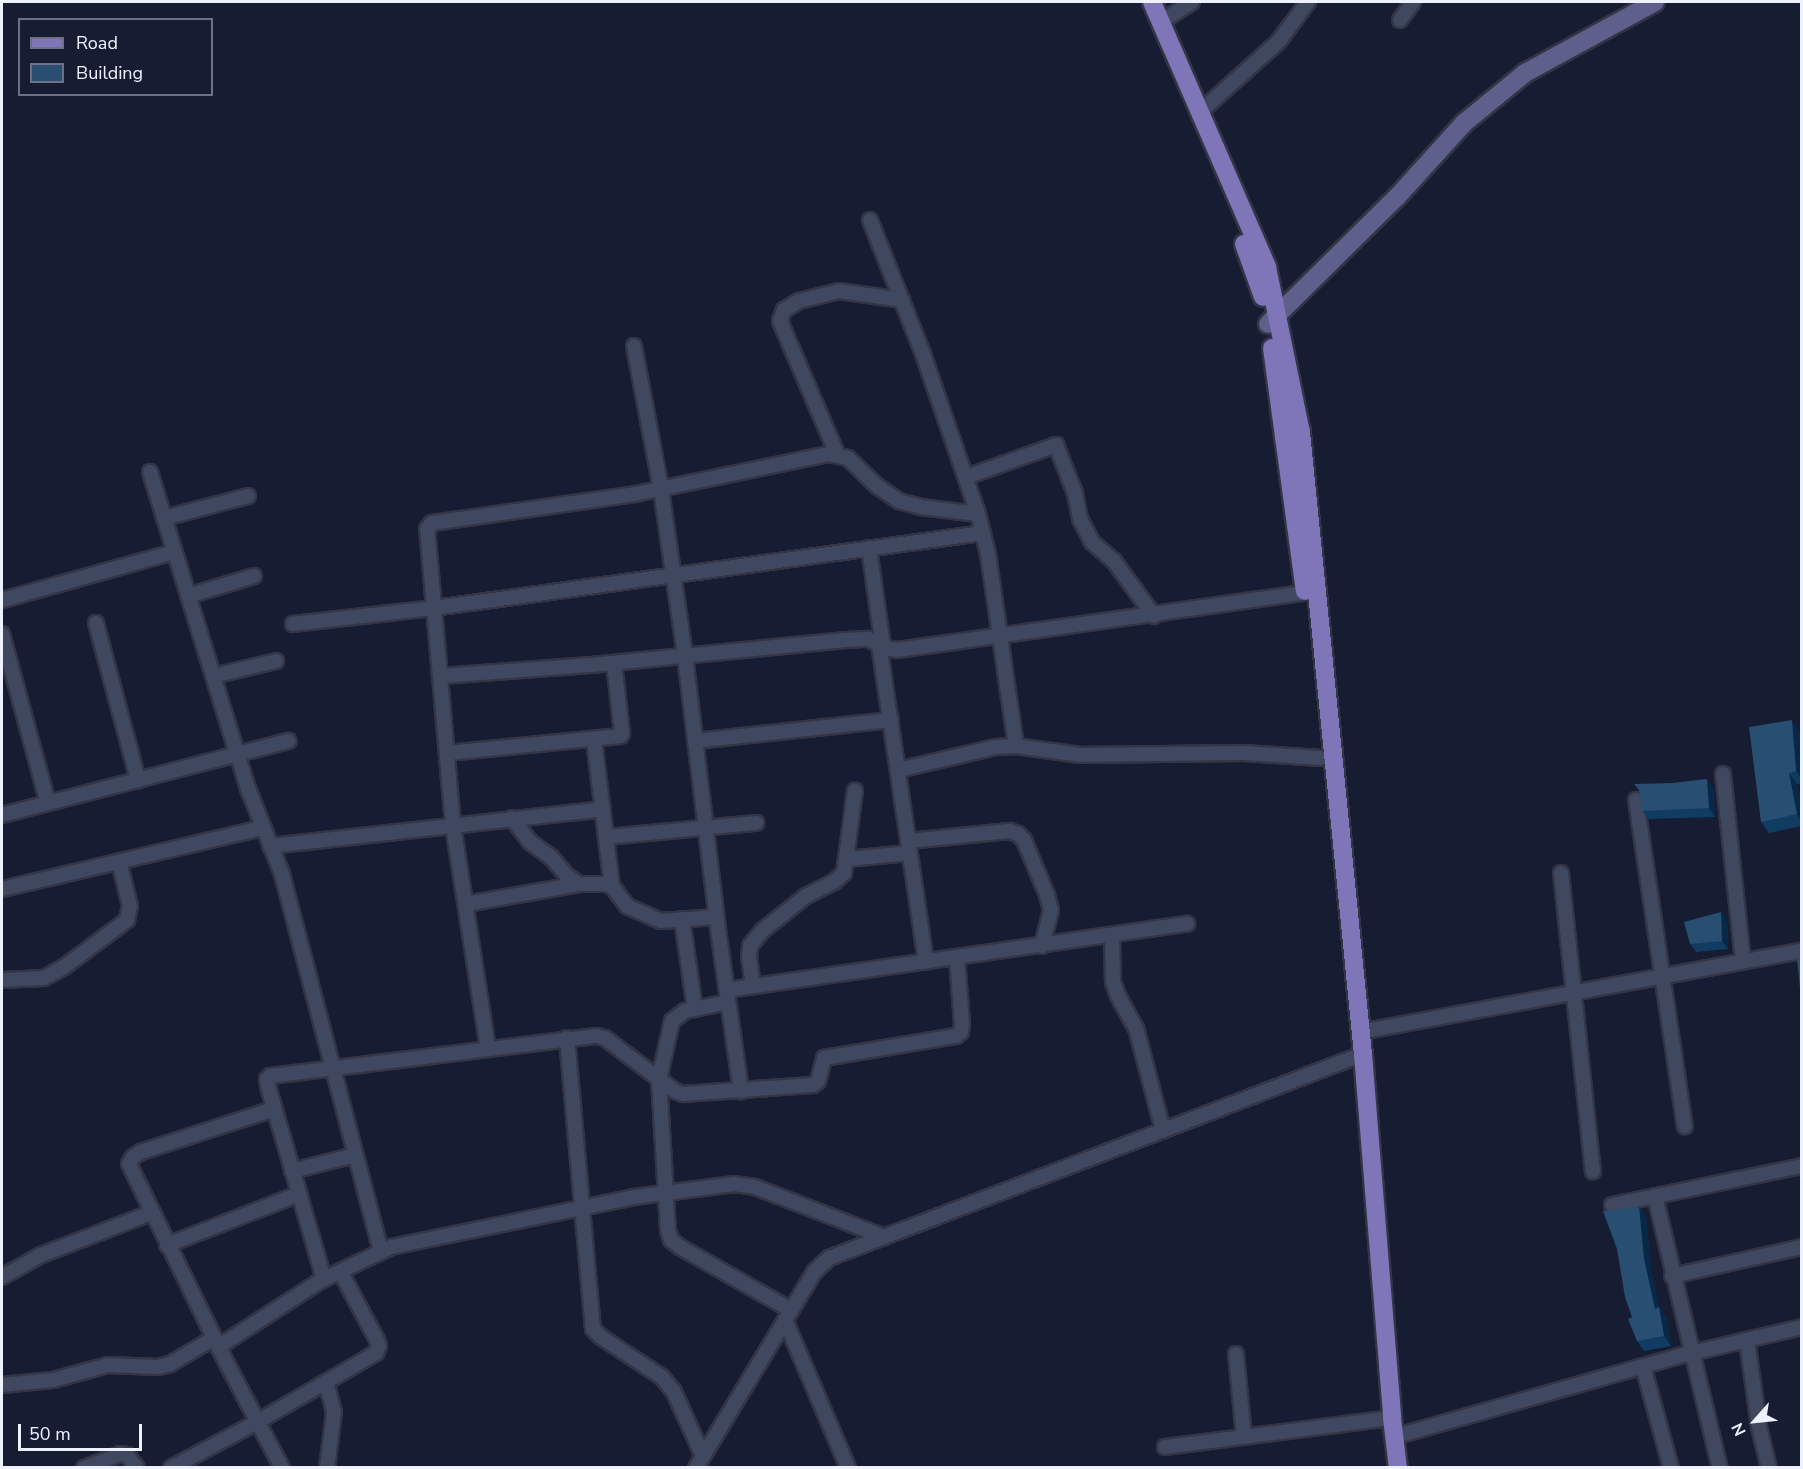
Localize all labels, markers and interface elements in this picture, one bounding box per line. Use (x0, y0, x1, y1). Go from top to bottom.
legend (18, 18, 213, 96)
text: Road (76, 31, 118, 55)
text: Building (76, 61, 143, 85)
north arrow (1725, 1391, 1785, 1451)
scale bar (21, 1412, 146, 1450)
text: N (1726, 1419, 1751, 1439)
text: 50 m (29, 1422, 71, 1446)

